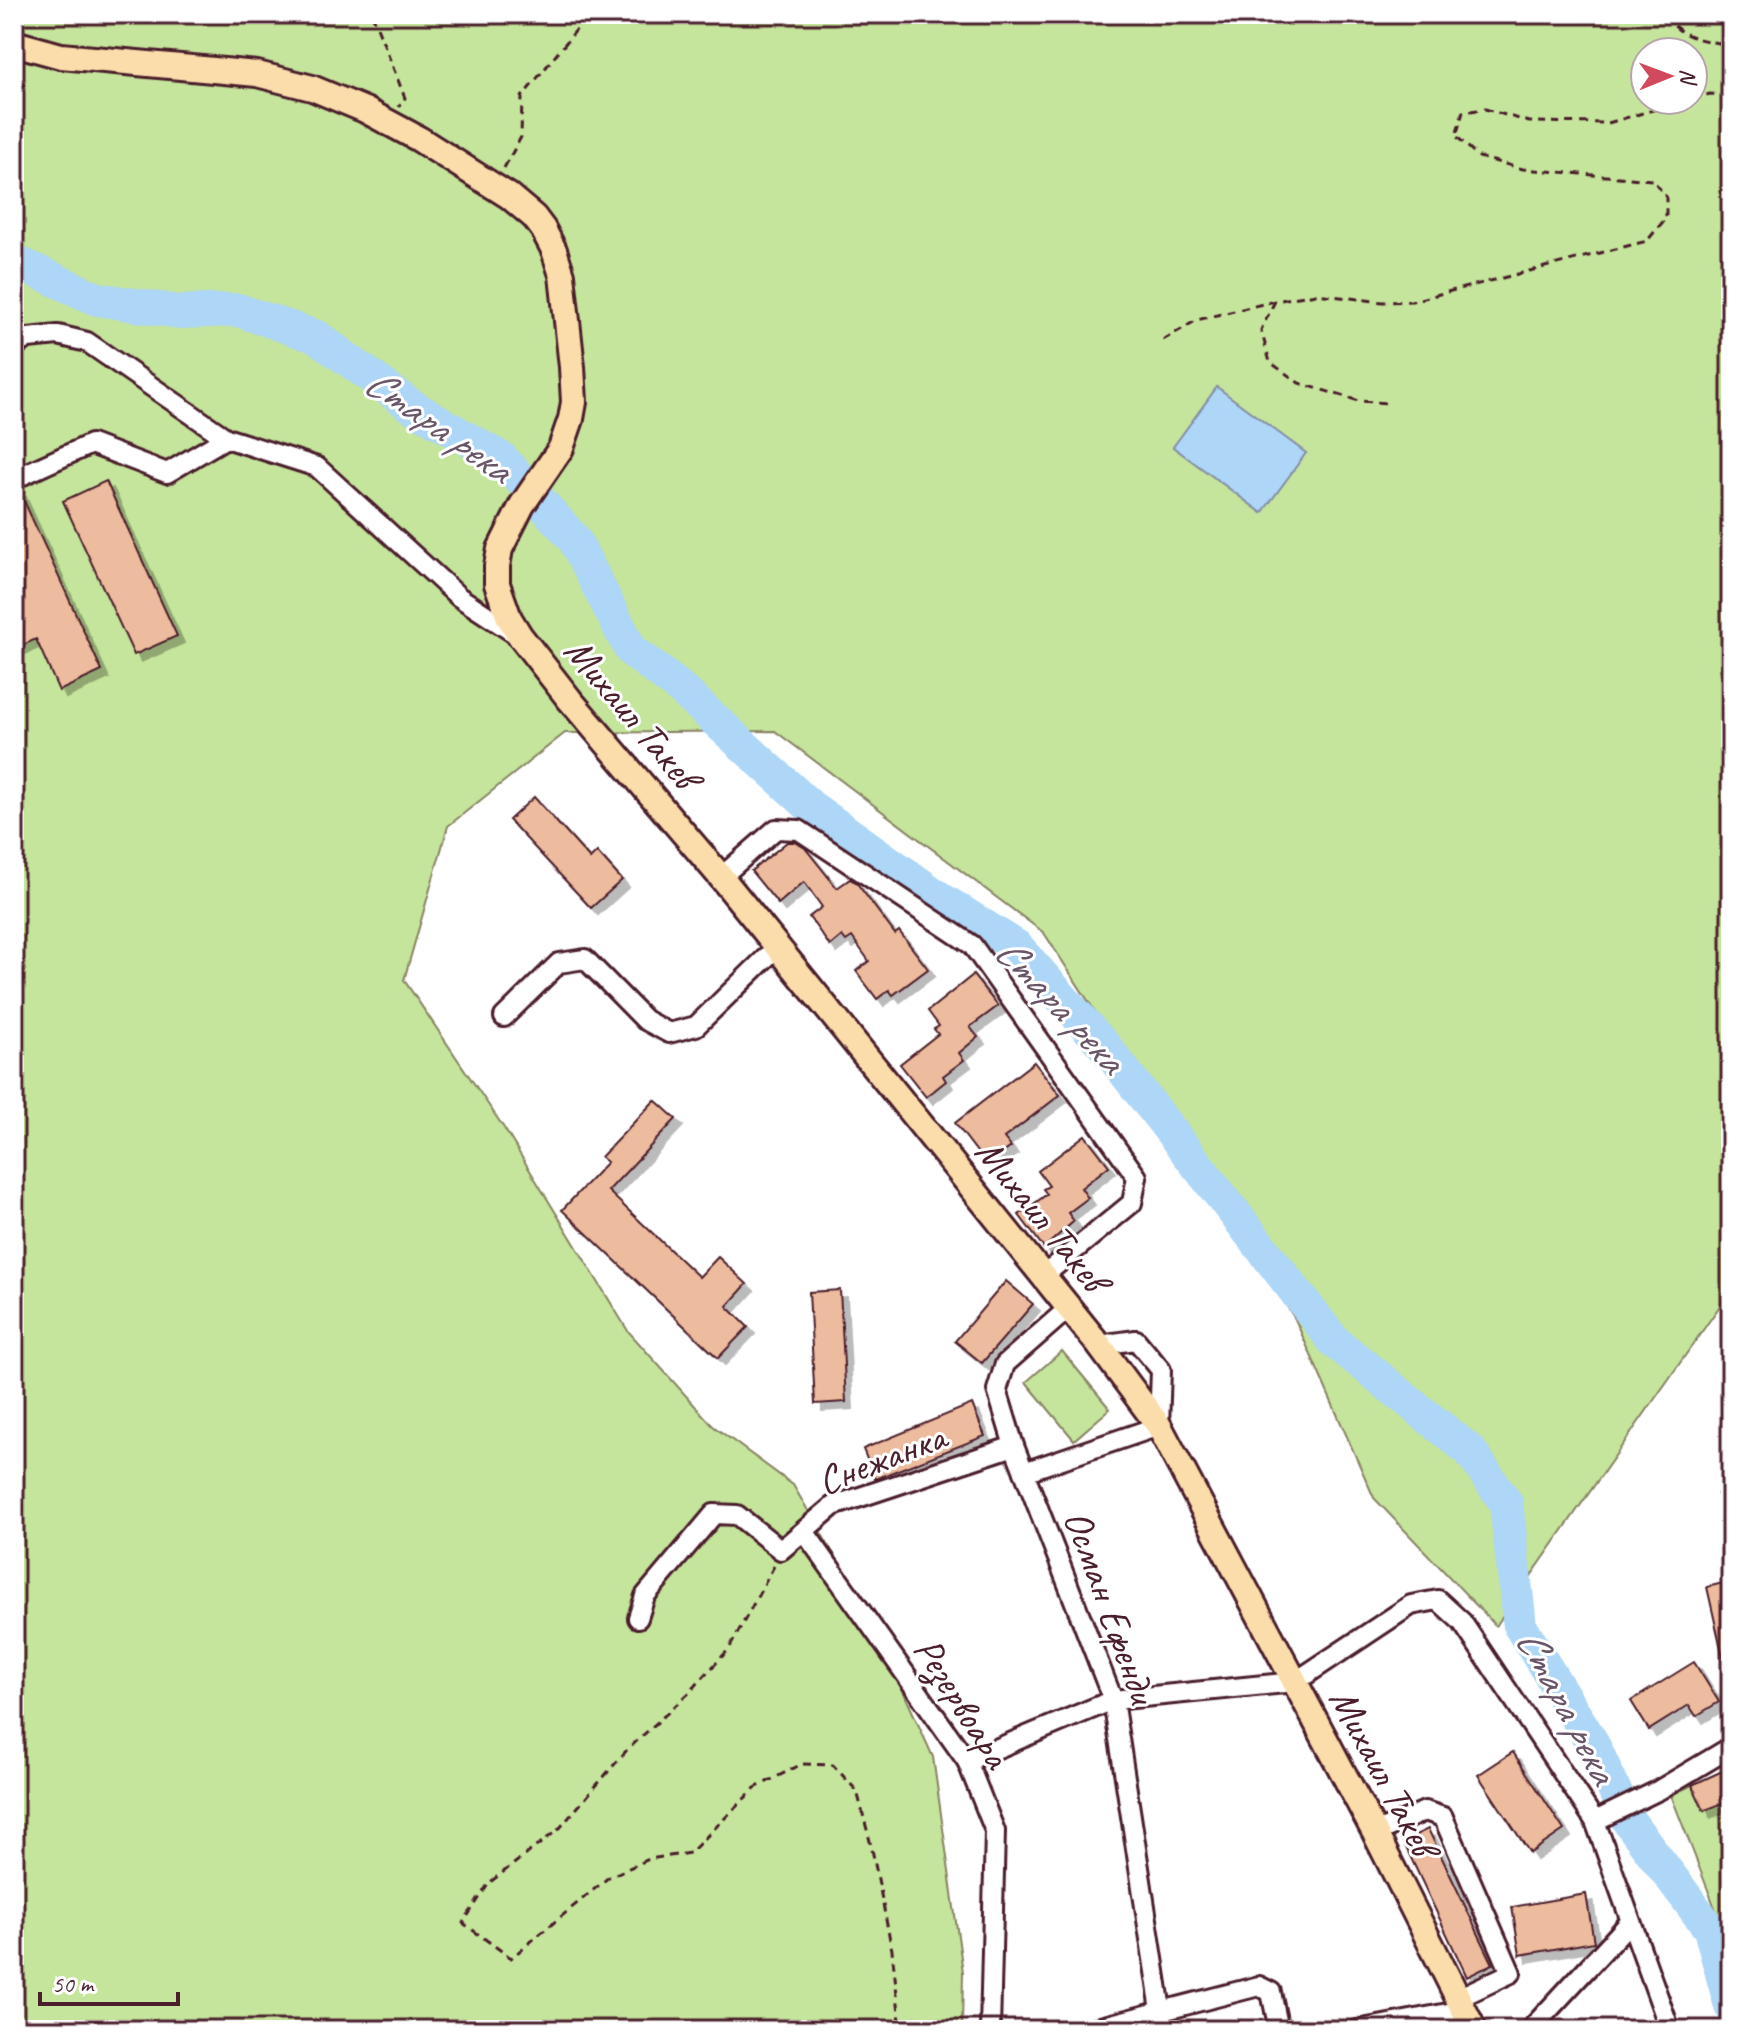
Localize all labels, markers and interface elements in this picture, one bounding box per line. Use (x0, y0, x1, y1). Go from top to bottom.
north arrow (1629, 36, 1709, 116)
text: N (1674, 69, 1702, 86)
water label: Стара река (354, 355, 525, 497)
street label: Михаил Такев (554, 627, 715, 805)
water label: Стара река (983, 926, 1139, 1087)
street label: Михаил Такев (964, 1128, 1124, 1308)
street label: Снежанка (810, 1410, 956, 1506)
street label: Осман Ефенди (1052, 1503, 1169, 1713)
water label: Стара река (1504, 1619, 1631, 1795)
street label: Резервоара (903, 1628, 1023, 1780)
street label: Михаил Такев (1318, 1679, 1452, 1872)
scale bar (40, 1956, 178, 2006)
text: 50 m (52, 1969, 95, 1999)

